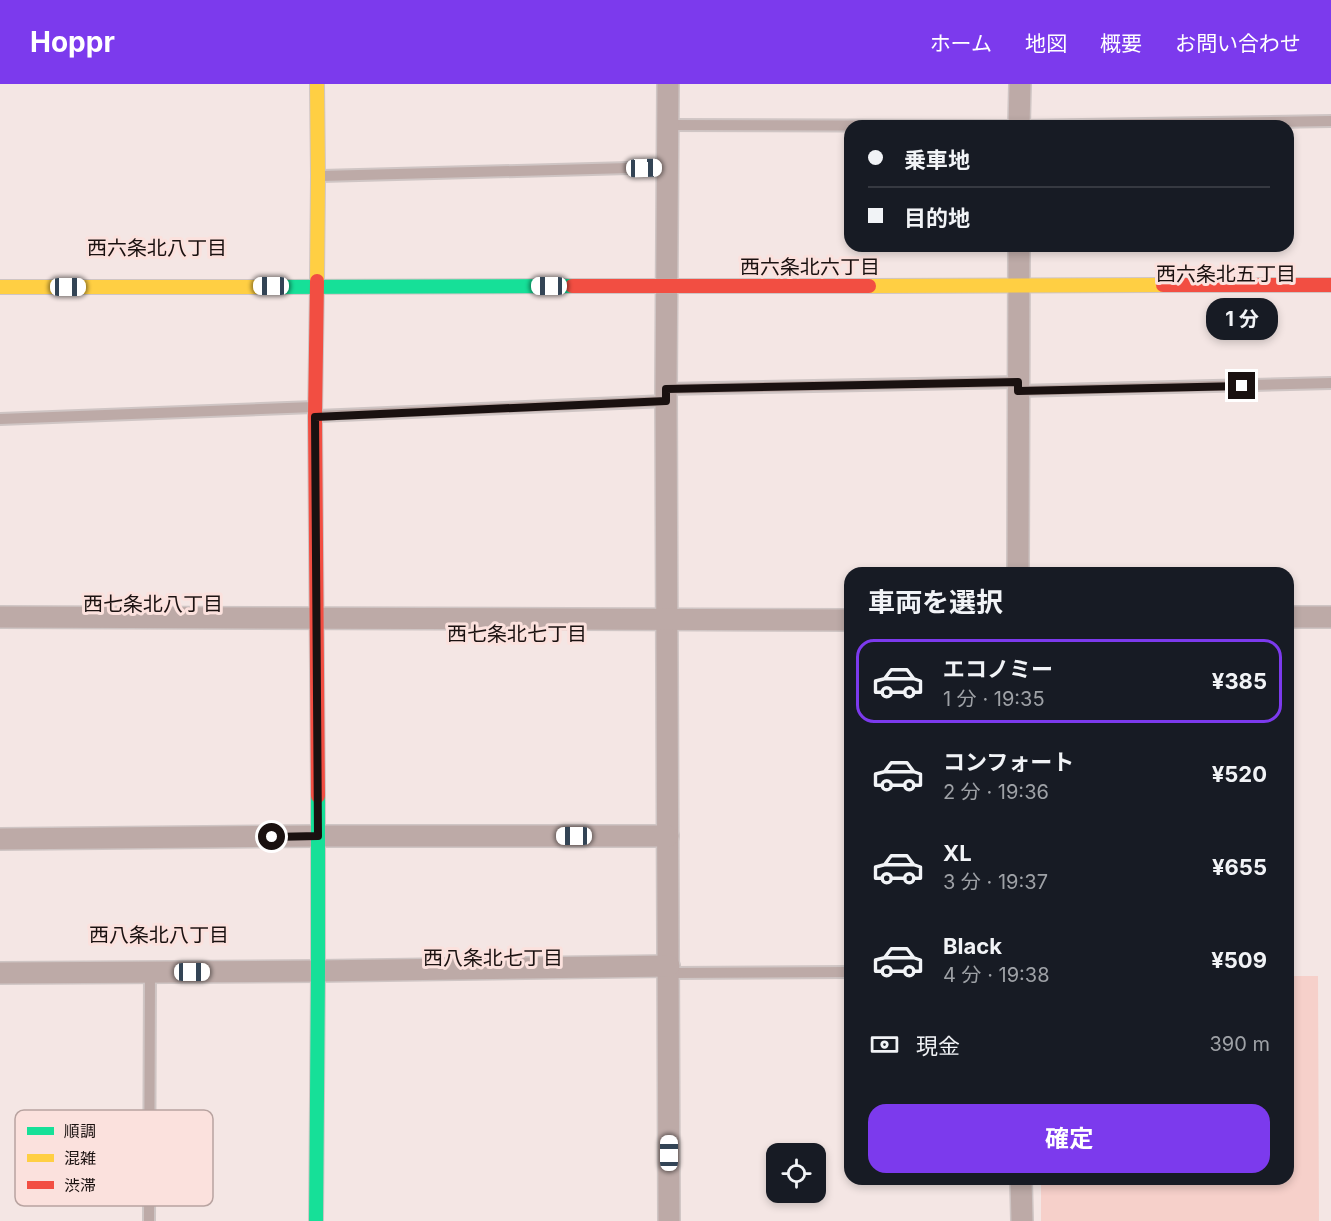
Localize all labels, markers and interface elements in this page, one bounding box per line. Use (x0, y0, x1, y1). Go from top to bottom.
text: Hoppr (30, 25, 115, 59)
text: ホーム (930, 31, 992, 56)
text: 地図 (1025, 31, 1067, 56)
text: 概要 (1100, 31, 1142, 56)
text: お問い合わせ (1175, 31, 1301, 56)
text: 乗車地 (904, 147, 970, 173)
car (626, 159, 662, 177)
text: 目的地 (904, 205, 970, 231)
district label: 西六条北八丁目 (87, 236, 227, 260)
district label: 西六条北六丁目 (740, 255, 880, 279)
district label: 西六条北五丁目 (1156, 262, 1296, 286)
car (253, 277, 289, 295)
car (531, 277, 567, 295)
car (50, 278, 86, 296)
callout: 1 分 (1206, 299, 1278, 341)
text: 1 分 (1225, 307, 1259, 331)
route end (1228, 372, 1255, 399)
text: 車両を選択 (868, 586, 1003, 619)
district label: 西七条北八丁目 (83, 592, 223, 616)
district label: 西七条北七丁目 (447, 622, 587, 646)
icon: car (871, 654, 925, 708)
text: エコノミー (943, 656, 1053, 682)
text: ¥385 (1212, 668, 1267, 694)
text: 1 分 · 19:35 (943, 687, 1045, 711)
icon: car (871, 747, 925, 801)
text: コンフォート (943, 749, 1074, 775)
text: ¥520 (1212, 761, 1267, 787)
text: 2 分 · 19:36 (943, 780, 1049, 804)
route start (258, 823, 285, 850)
car (556, 827, 592, 845)
icon: car (871, 840, 925, 894)
text: XL (943, 840, 972, 866)
text: ¥655 (1212, 854, 1267, 880)
text: 3 分 · 19:37 (943, 870, 1048, 894)
district label: 西八条北八丁目 (89, 923, 229, 947)
icon: car (871, 933, 925, 987)
text: Black (943, 933, 1002, 959)
district label: 西八条北七丁目 (423, 946, 563, 970)
text: ¥509 (1211, 947, 1267, 973)
car (174, 963, 210, 981)
text: 4 分 · 19:38 (943, 963, 1050, 987)
icon: cash (868, 1028, 901, 1061)
text: 390 m (1209, 1032, 1270, 1056)
text: 現金 (916, 1033, 960, 1059)
button: 確定 (868, 1104, 1270, 1173)
legend (15, 1110, 213, 1206)
text: 順調 (64, 1121, 96, 1141)
car (660, 1135, 678, 1171)
map controls (766, 1143, 826, 1203)
button: locate (766, 1143, 826, 1203)
text: 混雑 (64, 1148, 96, 1168)
text: 渋滞 (64, 1175, 96, 1195)

